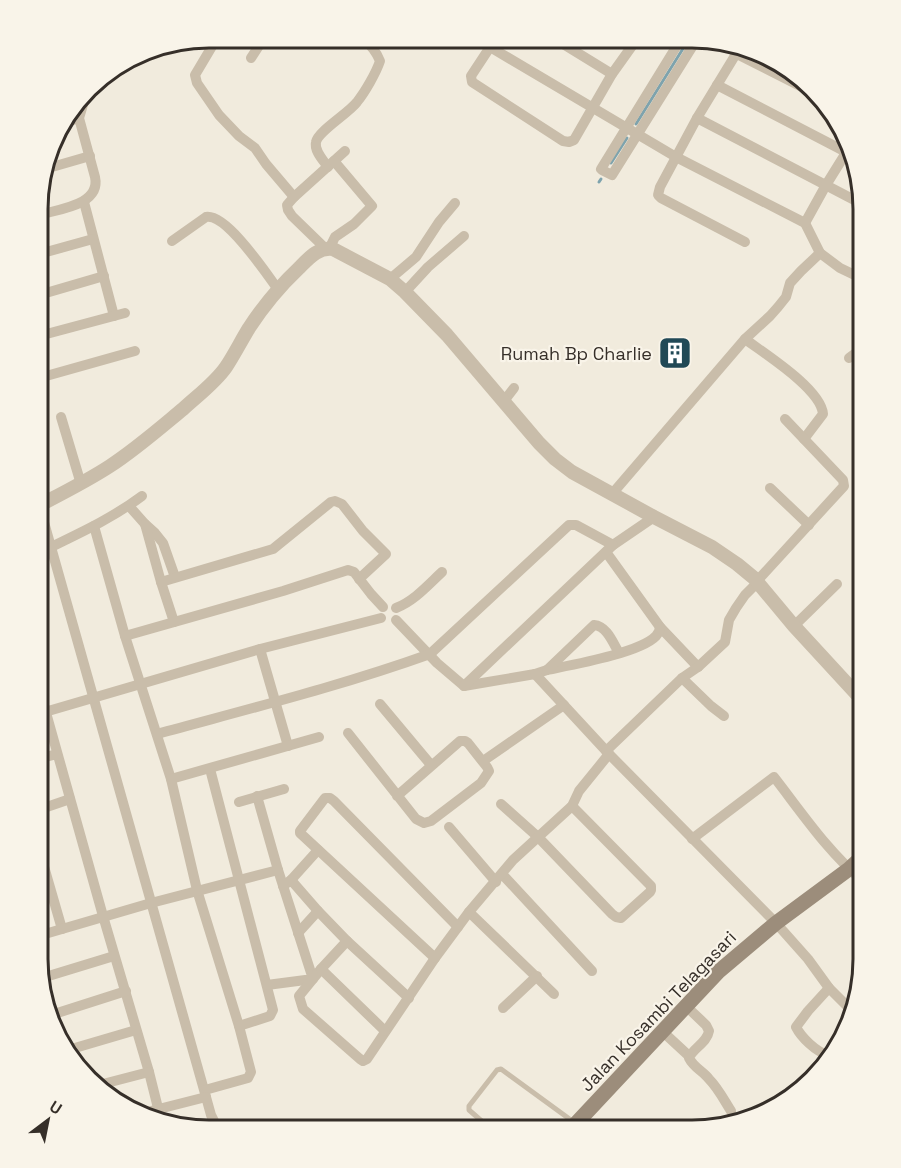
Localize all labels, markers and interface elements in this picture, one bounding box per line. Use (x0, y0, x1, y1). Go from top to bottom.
building icon: Rumah Bp Charlie (657, 335, 693, 371)
place label: Rumah Bp Charlie (501, 342, 652, 365)
street label: Jalan Kosambi Telagasari (575, 926, 741, 1096)
north arrow (18, 1090, 78, 1150)
text: U (46, 1096, 66, 1119)

